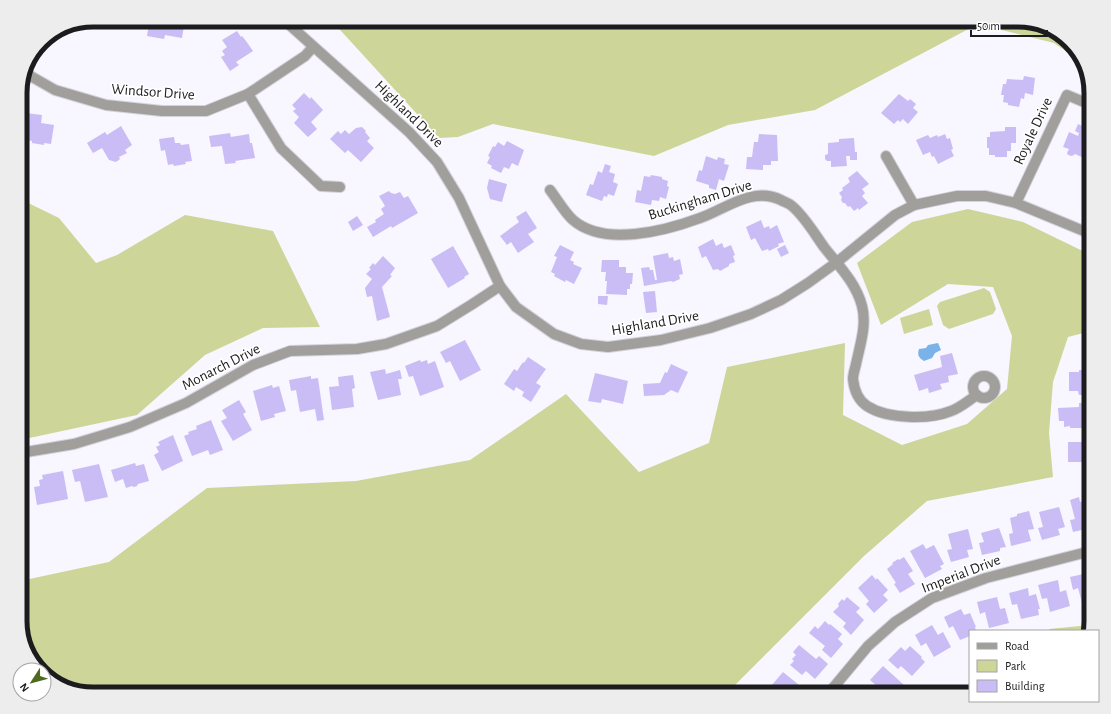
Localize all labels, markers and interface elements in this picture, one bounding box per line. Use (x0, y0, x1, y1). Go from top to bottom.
scale bar (971, 12, 1047, 38)
text: 50 m (977, 20, 1000, 32)
street label: Highland Drive (372, 78, 446, 150)
street label: Windsor Drive (111, 82, 195, 102)
street label: Royale Drive (1011, 95, 1055, 167)
street label: Buckingham Drive (647, 177, 754, 223)
street label: Highland Drive (610, 308, 700, 338)
street label: Monarch Drive (180, 341, 263, 393)
street label: Imperial Drive (919, 552, 1003, 596)
legend (969, 630, 1099, 702)
text: Road (1005, 640, 1029, 652)
text: Park (1005, 660, 1026, 672)
north arrow (12, 662, 52, 702)
text: Building (1005, 680, 1045, 692)
text: N (18, 681, 31, 694)

